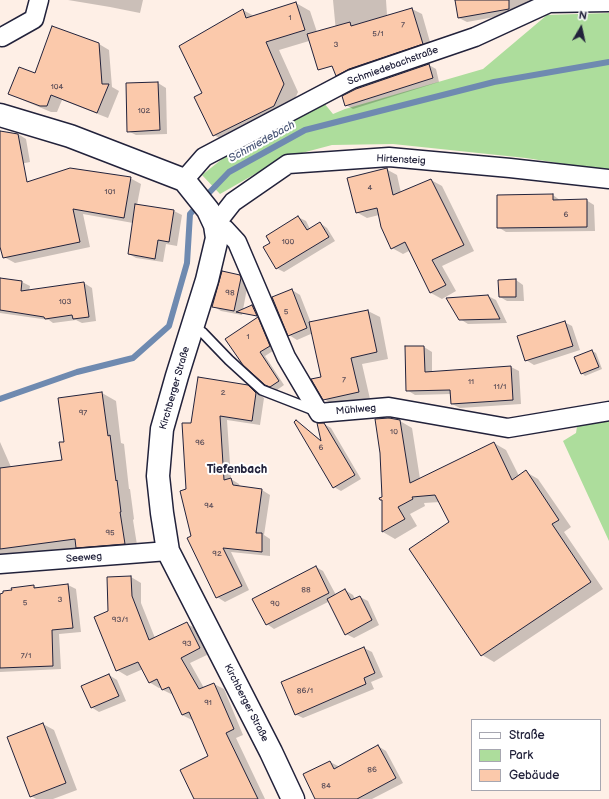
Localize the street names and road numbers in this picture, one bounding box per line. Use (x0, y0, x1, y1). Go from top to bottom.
street label: Schmiedebachstraße (346, 44, 440, 88)
street label: Hirtensteig (376, 153, 426, 167)
street label: Kirchberger Straße (157, 345, 193, 431)
street label: Mühlweg (335, 402, 377, 418)
street label: Seeweg (65, 550, 103, 566)
street label: Kirchberger Straße (221, 662, 271, 744)

